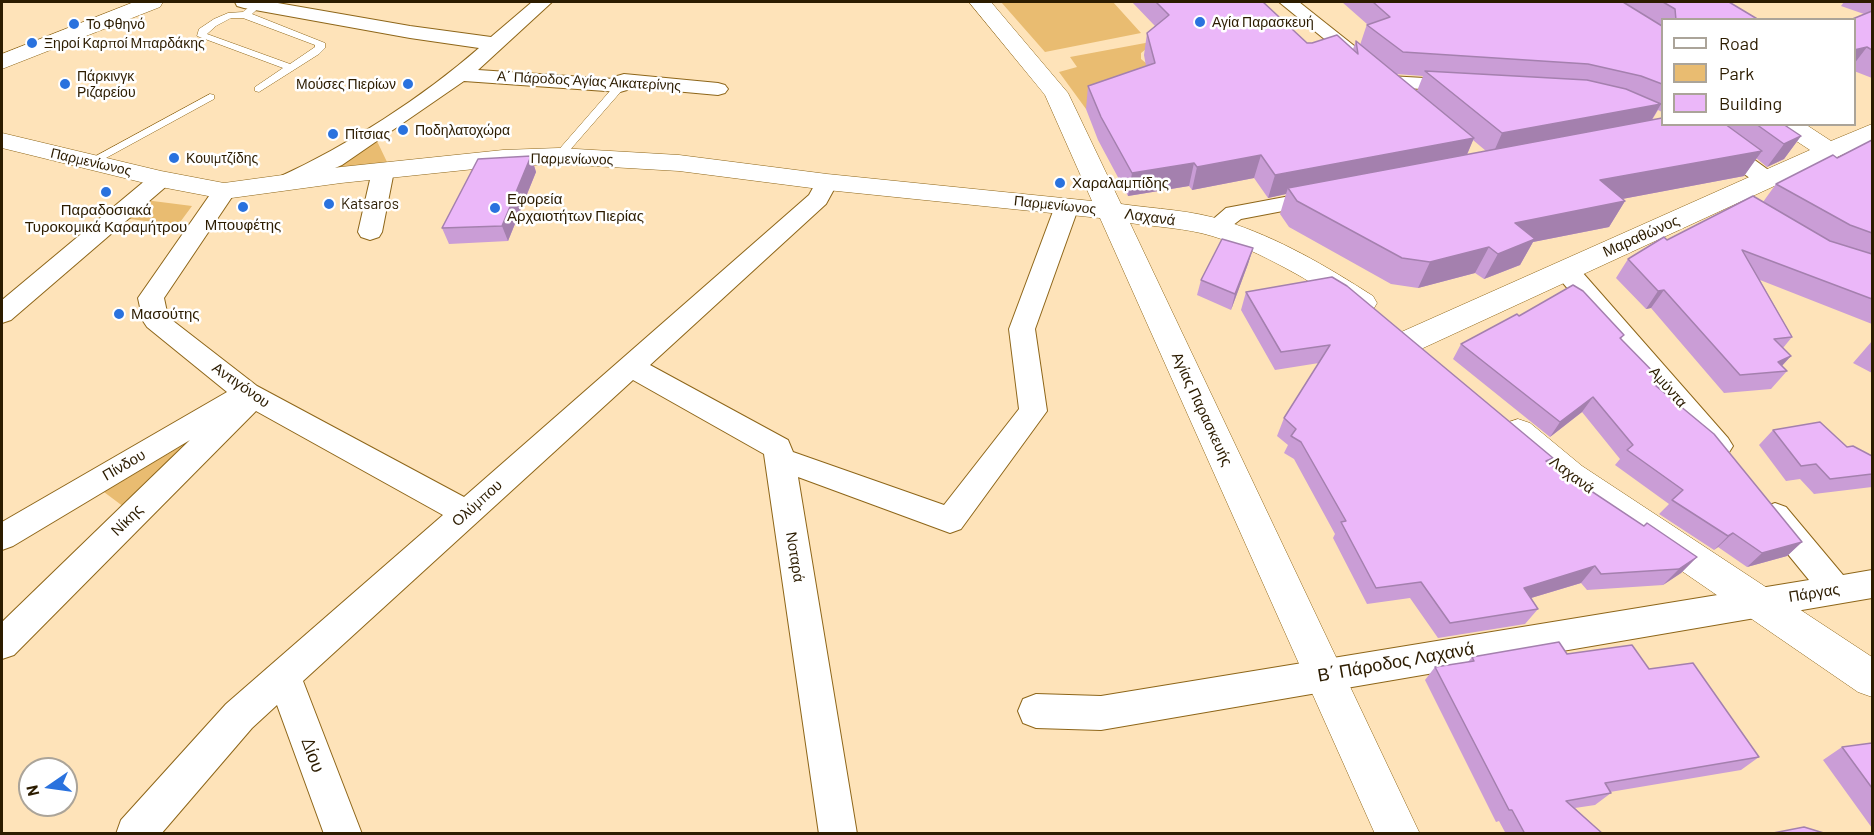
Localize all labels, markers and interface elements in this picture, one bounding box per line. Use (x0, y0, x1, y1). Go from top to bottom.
place label: Αγία Παρασκευή (1212, 14, 1314, 30)
marker: Αγία Παρασκευή (1193, 15, 1207, 29)
place label: Το Φθηνό (86, 16, 145, 32)
marker: Το Φθηνό (67, 17, 81, 31)
legend (1661, 18, 1856, 126)
text: Road (1719, 32, 1759, 54)
place label: Ξηροί Καρποί Μπαρδάκης (44, 35, 205, 51)
marker: Ξηροί Καρποί Μπαρδάκης (25, 36, 39, 50)
text: Park (1719, 62, 1754, 84)
place label: Πάρκινγκ Ριζαρείου (77, 68, 136, 100)
street label: Α΄ Πάροδος Αγίας Αικατερίνης (496, 68, 682, 94)
place label: Μούσες Πιερίων (296, 76, 396, 92)
marker: Πάρκινγκ Ριζαρείου (58, 77, 72, 91)
marker: Μούσες Πιερίων (401, 77, 415, 91)
text: Building (1719, 92, 1782, 114)
place label: Ποδηλατοχώρα (415, 122, 510, 138)
marker: Ποδηλατοχώρα (396, 123, 410, 137)
place label: Πίτσιας (345, 126, 390, 142)
marker: Πίτσιας (326, 127, 340, 141)
street label: Παρμενίωνος (49, 145, 133, 179)
place label: Κουιμτζίδης (186, 150, 258, 166)
street label: Παρμενίωνος (531, 150, 613, 168)
marker: Κουιμτζίδης (167, 151, 181, 165)
place label: Χαραλαμπίδης (1072, 174, 1169, 192)
marker: Χαραλαμπίδης (1053, 176, 1067, 190)
marker: Παραδοσιακά Τυροκομικά Καραμήτρου (99, 185, 113, 199)
place label: Εφορεία Αρχαιοτήτων Πιερίας (507, 190, 644, 225)
street label: Παρμενίωνος (1013, 192, 1097, 218)
place label: Katsaros (341, 195, 399, 213)
marker: Katsaros (322, 197, 336, 211)
marker: Μπουφέτης (236, 200, 250, 214)
place label: Παραδοσιακά Τυροκομικά Καραμήτρου (25, 201, 187, 236)
marker: Εφορεία Αρχαιοτήτων Πιερίας (488, 201, 502, 215)
street label: Λαχανά (1123, 205, 1177, 229)
street label: Μαραθώνος (1600, 211, 1682, 261)
place label: Μπουφέτης (205, 216, 281, 234)
place label: Μασούτης (131, 305, 199, 323)
marker: Μασούτης (112, 307, 126, 321)
street label: Αγίας Παρασκευής (1168, 349, 1236, 469)
street label: Αντιγόνου (209, 359, 273, 411)
street label: Αμύντα (1645, 363, 1691, 411)
street label: Πίνδου (99, 446, 149, 484)
street label: Λαχανά (1546, 452, 1598, 498)
street label: Ολύμπου (448, 476, 506, 530)
street label: Νίκης (107, 500, 147, 540)
street label: Νοταρά (782, 531, 808, 583)
street label: Πάργας (1787, 580, 1841, 606)
street label: Β΄ Πάροδος Λαχανά (1316, 638, 1476, 686)
street label: Δίου (297, 735, 329, 775)
north arrow (18, 757, 78, 817)
text: N (21, 783, 42, 798)

